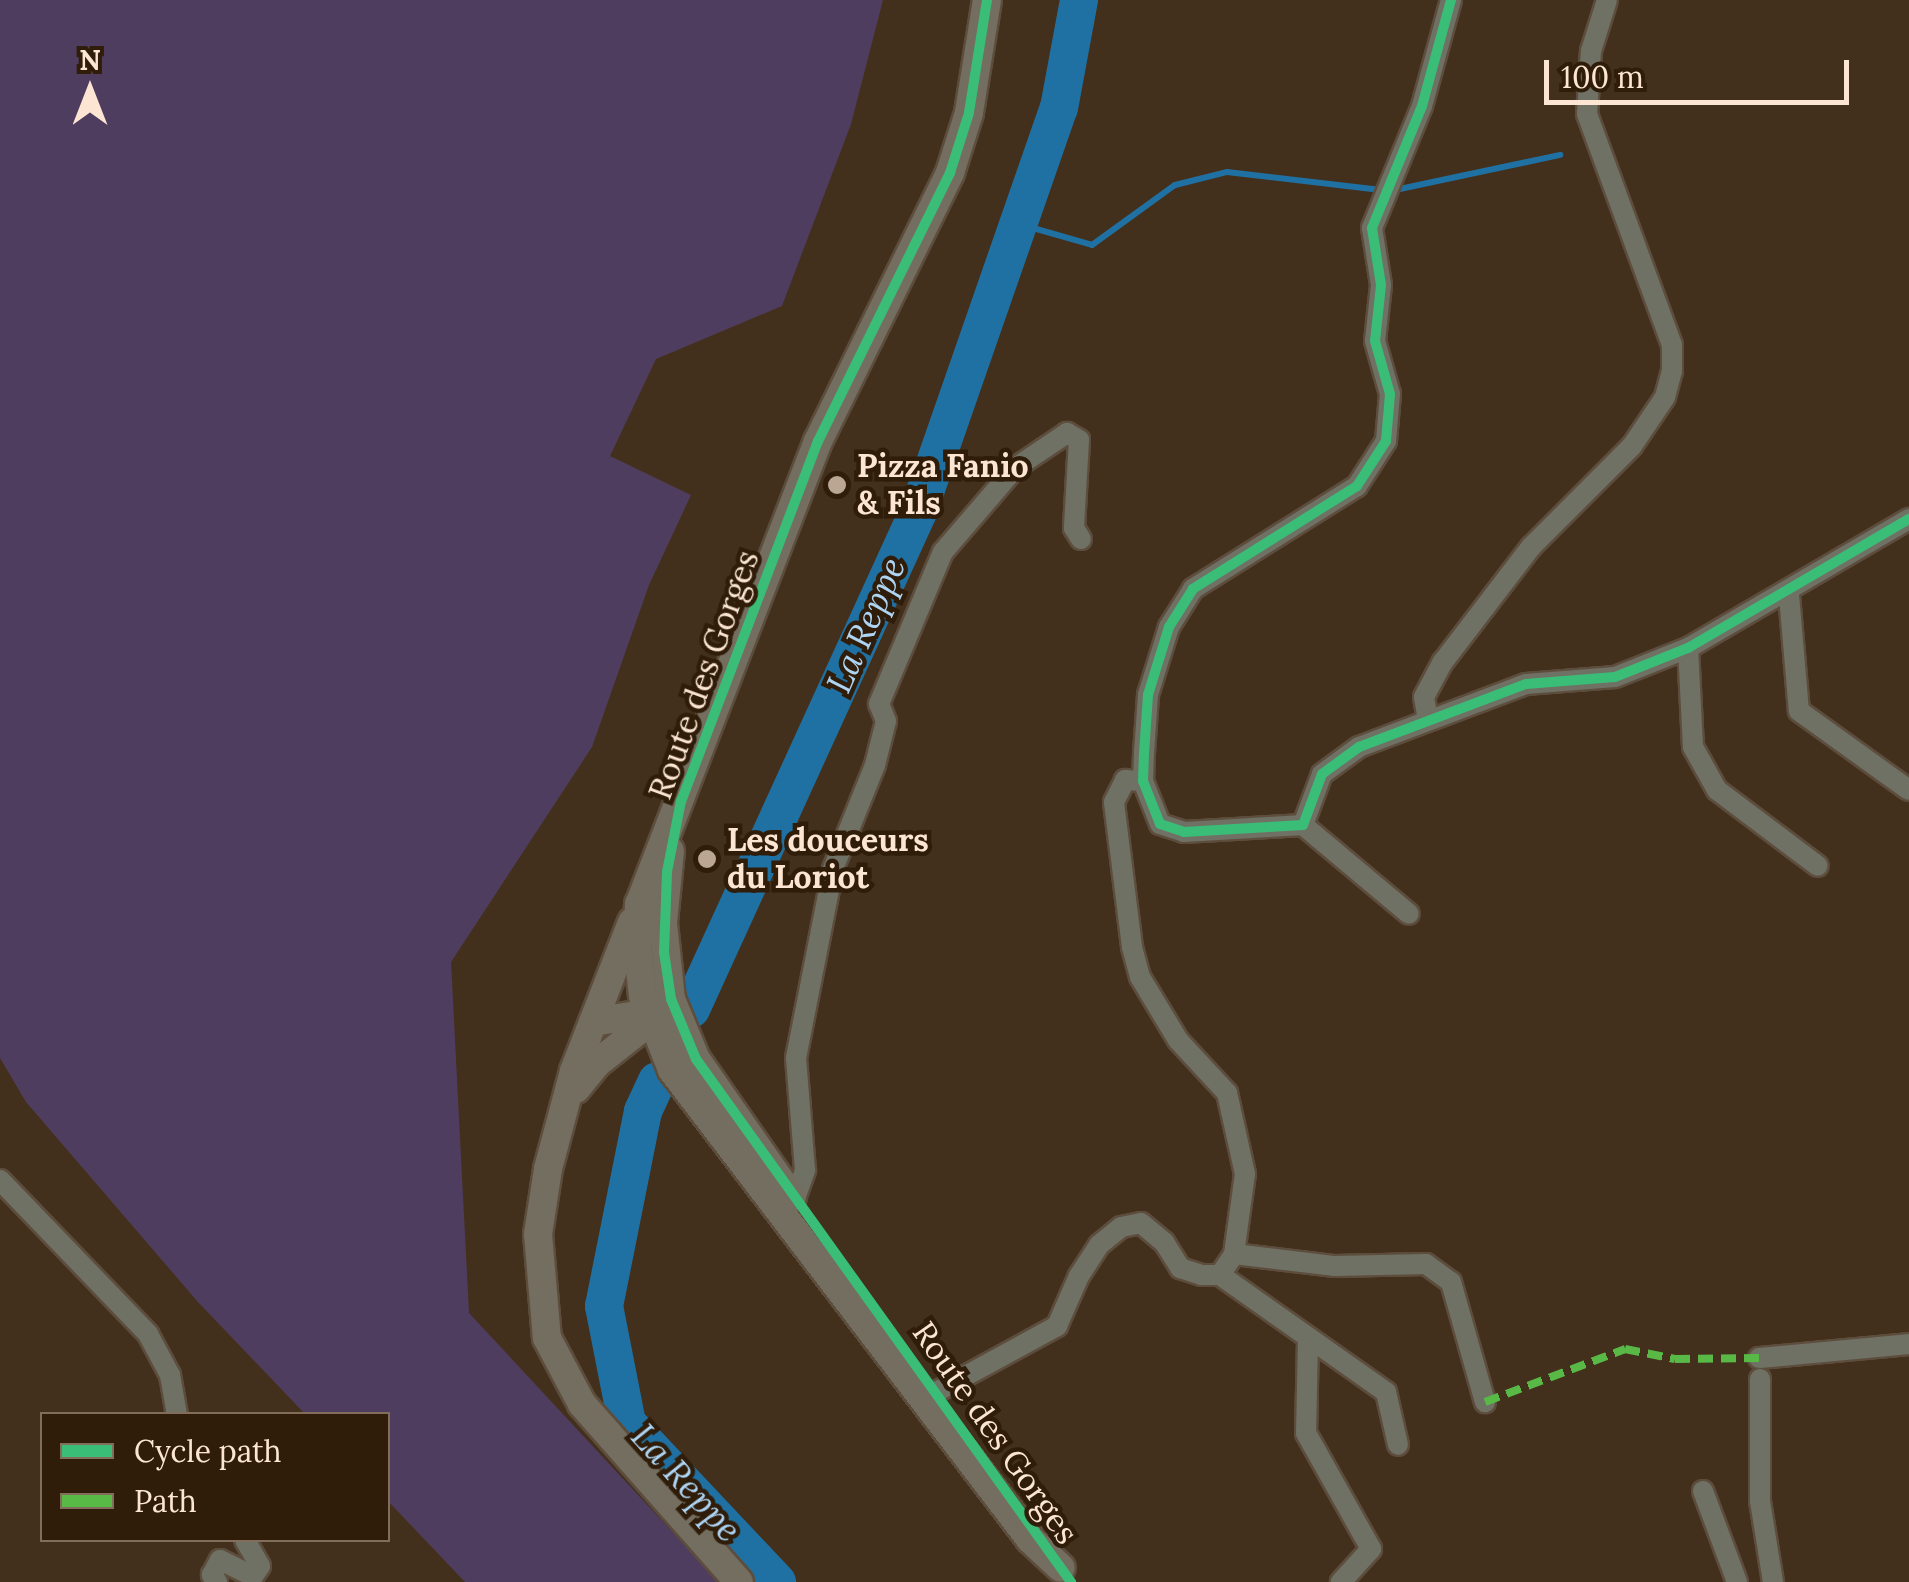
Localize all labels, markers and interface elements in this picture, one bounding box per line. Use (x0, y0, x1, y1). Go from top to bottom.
north arrow (40, 40, 140, 140)
scale bar (1549, 40, 1854, 102)
text: N (79, 42, 101, 78)
text: 100 m (1561, 58, 1644, 96)
place label: Pizza Fanio & Fils (857, 448, 1029, 523)
marker: Pizza Fanio & Fils (826, 474, 848, 496)
street label: Route des Gorges (641, 545, 767, 805)
water label: La Reppe (818, 551, 914, 699)
place label: Les douceurs du Loriot (727, 822, 929, 897)
marker: Les douceurs du Loriot (696, 848, 718, 870)
street label: Route des Gorges (904, 1315, 1086, 1551)
legend (40, 1412, 390, 1542)
water label: La Reppe (622, 1416, 750, 1550)
text: Cycle path (134, 1432, 282, 1470)
text: Path (134, 1482, 197, 1520)

